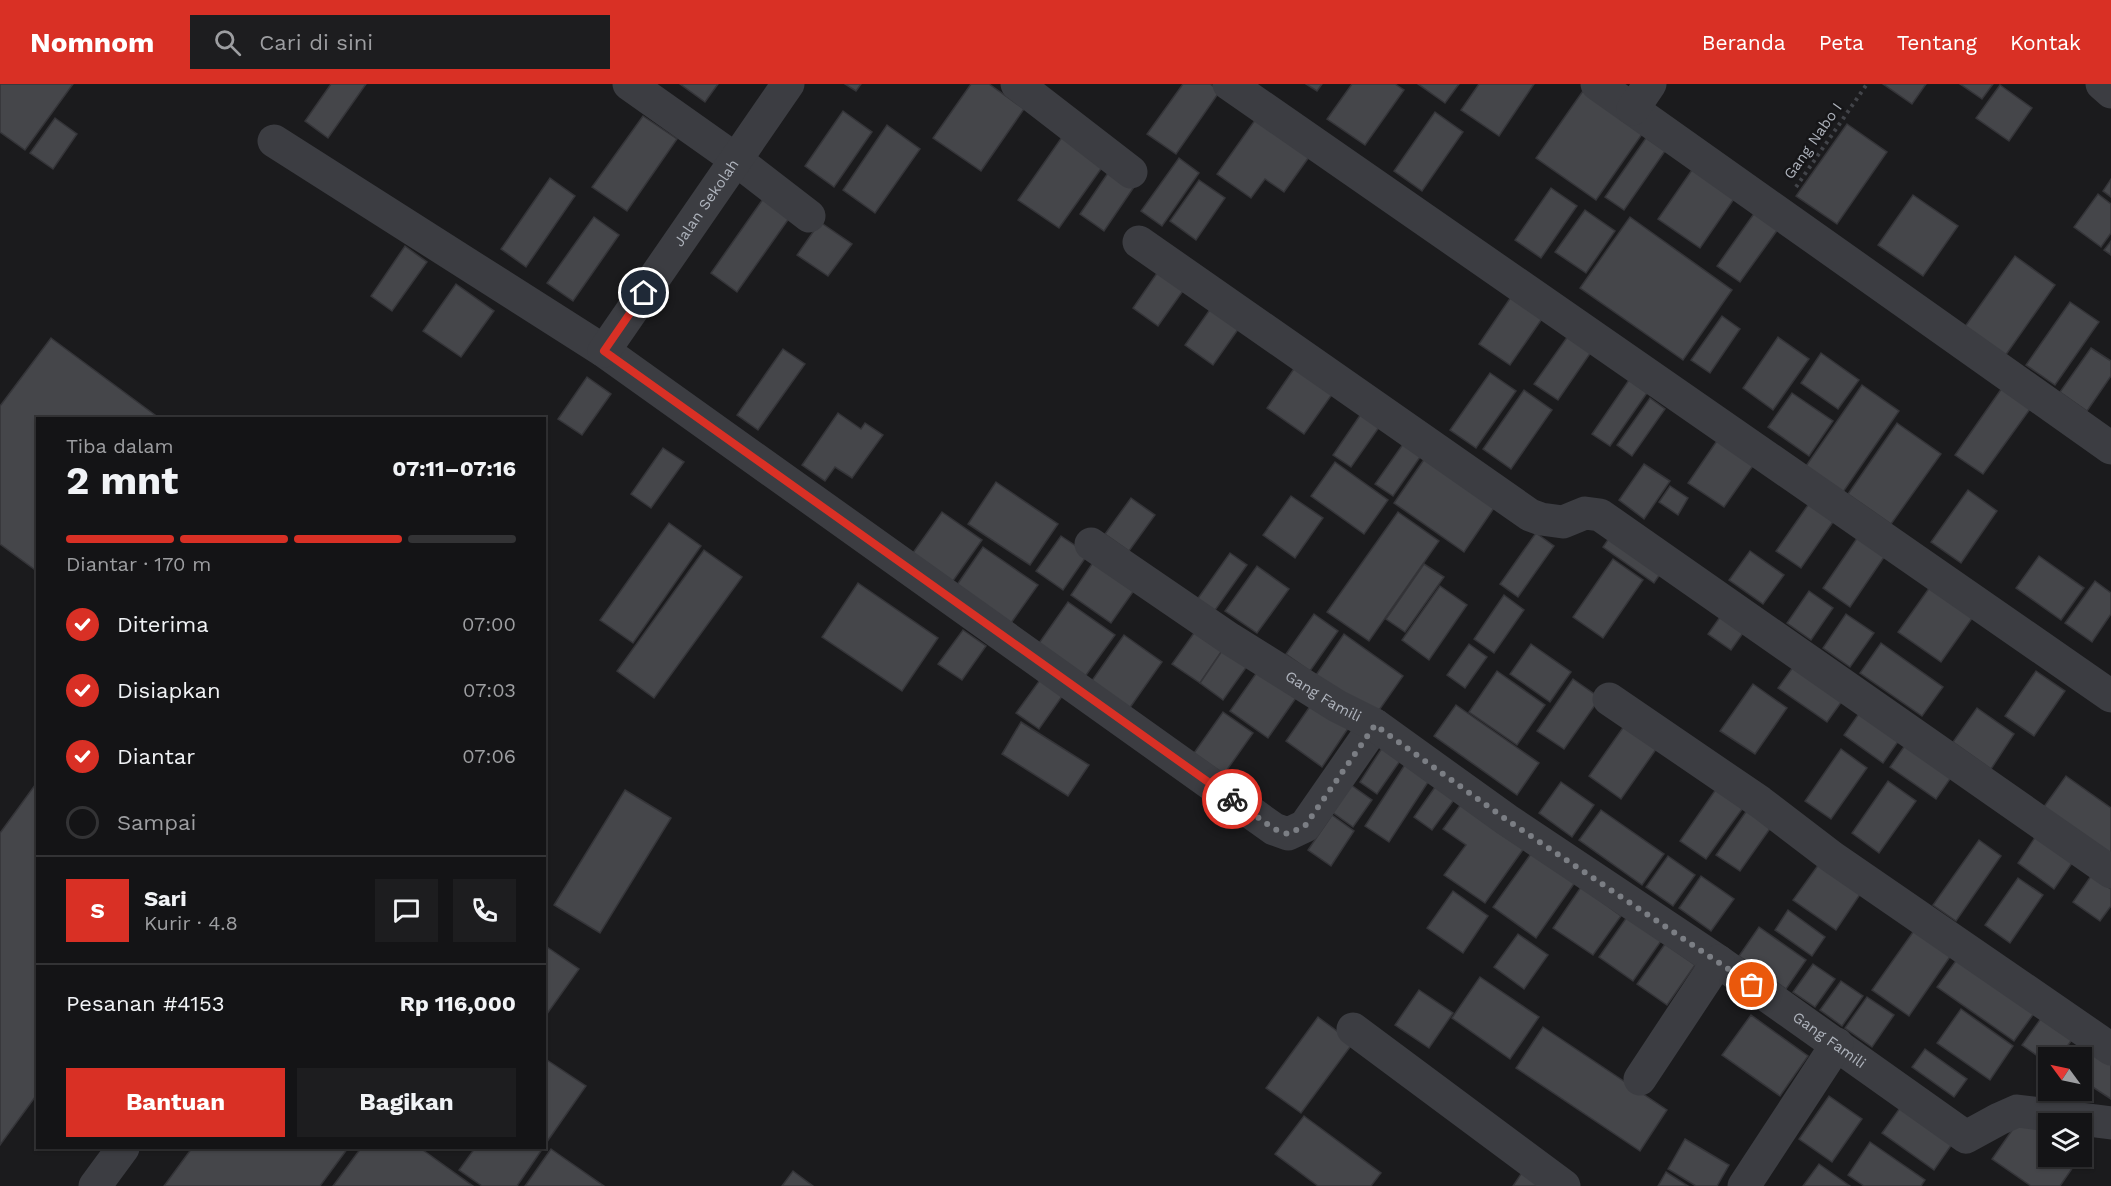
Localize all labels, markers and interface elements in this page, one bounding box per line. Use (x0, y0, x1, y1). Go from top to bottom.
search box (190, 15, 610, 69)
text: Nomnom (30, 26, 154, 59)
icon: search (211, 26, 244, 59)
text: Cari di sini (259, 30, 373, 55)
text: Beranda (1702, 30, 1786, 55)
text: Peta (1819, 30, 1864, 55)
text: Tentang (1897, 30, 1977, 55)
text: Kontak (2010, 30, 2081, 55)
street label: Gang Nabo I (1780, 99, 1846, 183)
street label: Jalan Sekolah (670, 156, 743, 250)
pin (618, 267, 669, 318)
icon: home (627, 276, 660, 309)
text: Tiba dalam (66, 434, 174, 458)
text: 07:11–07:16 (392, 456, 516, 481)
text: 2 mnt (66, 458, 178, 503)
text: Diantar · 170 m (66, 552, 211, 576)
icon: check (66, 608, 99, 641)
text: Diterima (117, 612, 209, 637)
text: 07:00 (462, 612, 516, 636)
street label: Gang Famili (1282, 667, 1364, 726)
icon: check (66, 674, 99, 707)
text: Disiapkan (117, 678, 221, 703)
text: 07:03 (463, 678, 516, 702)
icon: check (66, 740, 99, 773)
text: Diantar (117, 744, 195, 769)
text: 07:06 (462, 744, 516, 768)
courier (1202, 769, 1262, 829)
icon: bike (1216, 783, 1249, 816)
text: Sampai (117, 810, 196, 835)
button: chat (375, 879, 438, 942)
button: phone (453, 879, 516, 942)
text: Sari (144, 886, 187, 911)
text: S (90, 898, 105, 923)
text: Kurir · 4.8 (144, 911, 238, 935)
pin (1726, 959, 1777, 1010)
icon: bag (1735, 968, 1768, 1001)
text: Pesanan #4153 (66, 991, 225, 1016)
text: Rp 116,000 (400, 991, 516, 1016)
street label: Gang Famili (1789, 1008, 1869, 1072)
north arrow (2038, 1047, 2092, 1101)
map controls (2038, 1047, 2092, 1167)
button: Bantuan (66, 1068, 285, 1137)
button: Bagikan (297, 1068, 516, 1137)
button: layers (2038, 1113, 2092, 1167)

